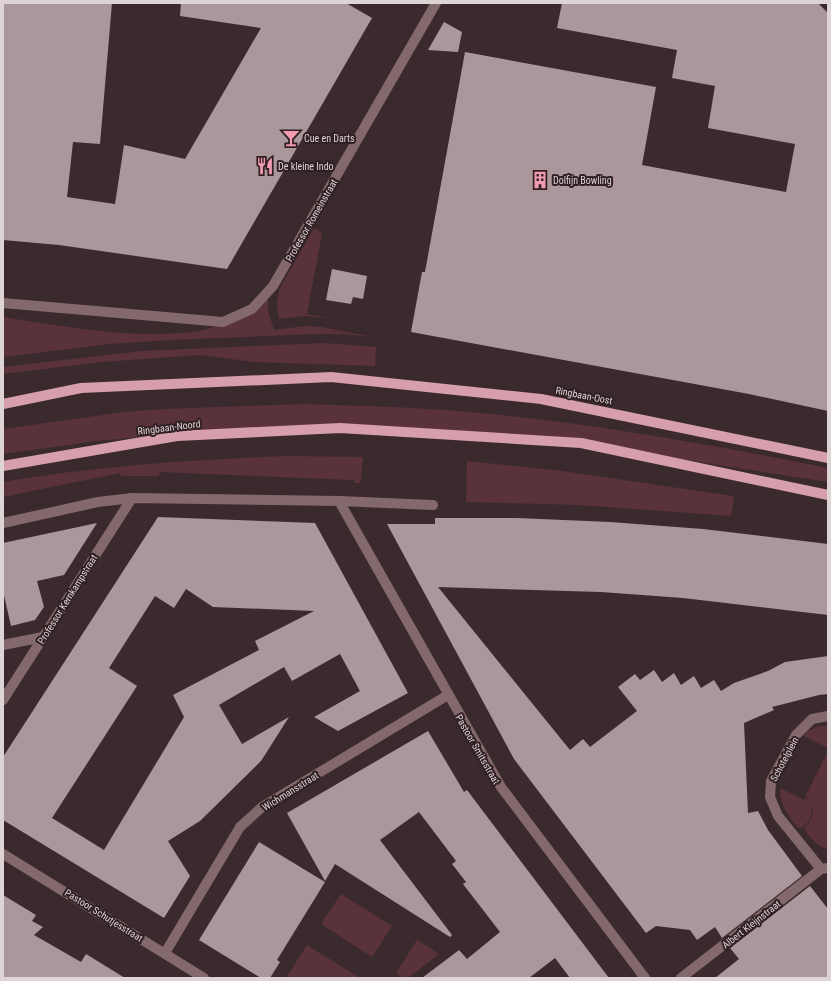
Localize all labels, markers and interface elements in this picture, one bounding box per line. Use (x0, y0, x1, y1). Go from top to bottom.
bar icon: Cue en Darts (281, 128, 301, 148)
place label: Cue en Darts (304, 133, 355, 144)
restaurant icon: De kleine Indo (255, 156, 275, 176)
place label: De kleine Indo (278, 161, 334, 172)
building icon: Dolfijn Bowling (530, 170, 550, 190)
place label: Dolfijn Bowling (553, 175, 612, 186)
street label: Professor Romeinstraat (283, 177, 340, 263)
street label: Ringbaan-Oost (555, 385, 613, 406)
street label: Ringbaan-Noord (137, 418, 201, 437)
street label: Professor Kernkampstraat (35, 553, 99, 646)
street label: Pastoor Smitsstraat (453, 712, 502, 786)
street label: Schotelplein (768, 735, 801, 783)
street label: Wichmansstraat (260, 770, 320, 813)
street label: Pastoor Schutjesstraat (63, 887, 145, 944)
street label: Albert Kleijnstraat (720, 898, 783, 951)

